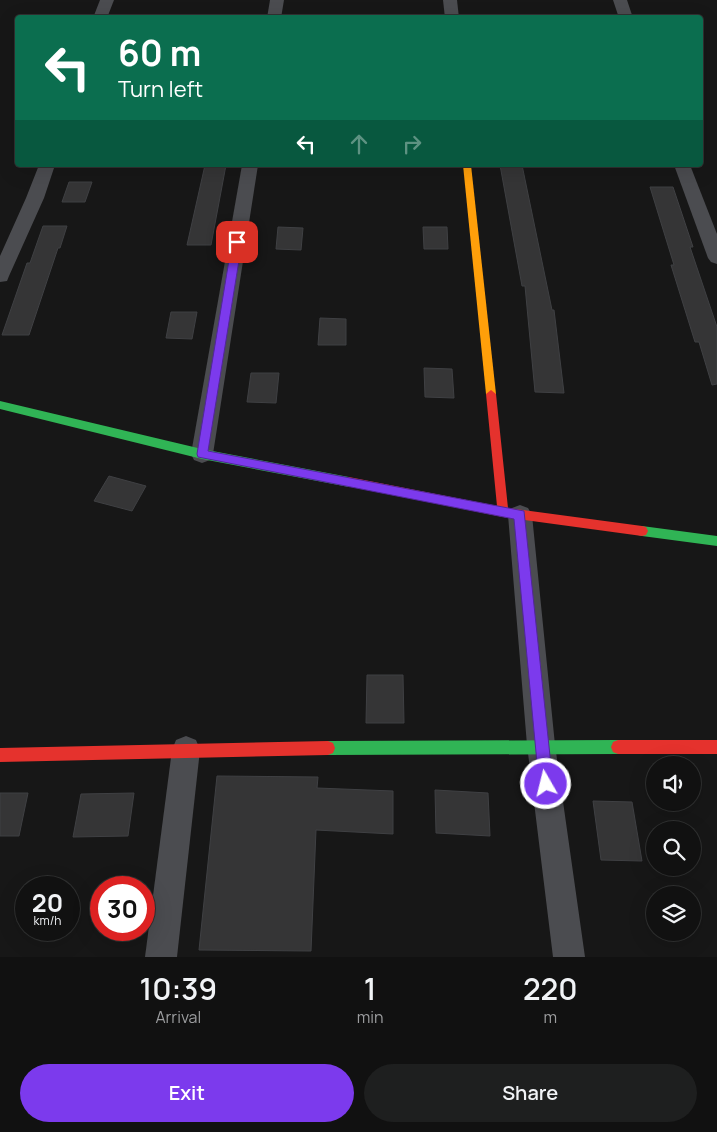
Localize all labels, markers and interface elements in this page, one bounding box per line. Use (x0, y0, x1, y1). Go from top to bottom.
text: 60 m (118, 29, 201, 77)
icon: left (35, 35, 100, 100)
text: Turn left (118, 74, 203, 104)
icon: left (292, 130, 320, 158)
icon: ahead (345, 130, 373, 158)
icon: right (398, 130, 426, 158)
pin (216, 221, 258, 263)
icon: arrive (223, 228, 251, 256)
map controls (646, 756, 701, 941)
button: sound (646, 756, 701, 811)
position arrow (519, 757, 571, 809)
button: search (646, 821, 701, 876)
speed limit sign: 30 (90, 876, 155, 941)
text: 20 (32, 885, 63, 920)
button: layers (646, 886, 701, 941)
text: km/h (34, 912, 61, 929)
text: 10:39 (140, 968, 217, 1009)
text: 1 (364, 968, 376, 1009)
text: 220 (523, 968, 577, 1009)
text: Arrival (155, 1006, 201, 1028)
text: min (357, 1006, 383, 1028)
text: m (543, 1006, 557, 1028)
button: Exit (20, 1064, 354, 1122)
button: Share (364, 1064, 697, 1122)

